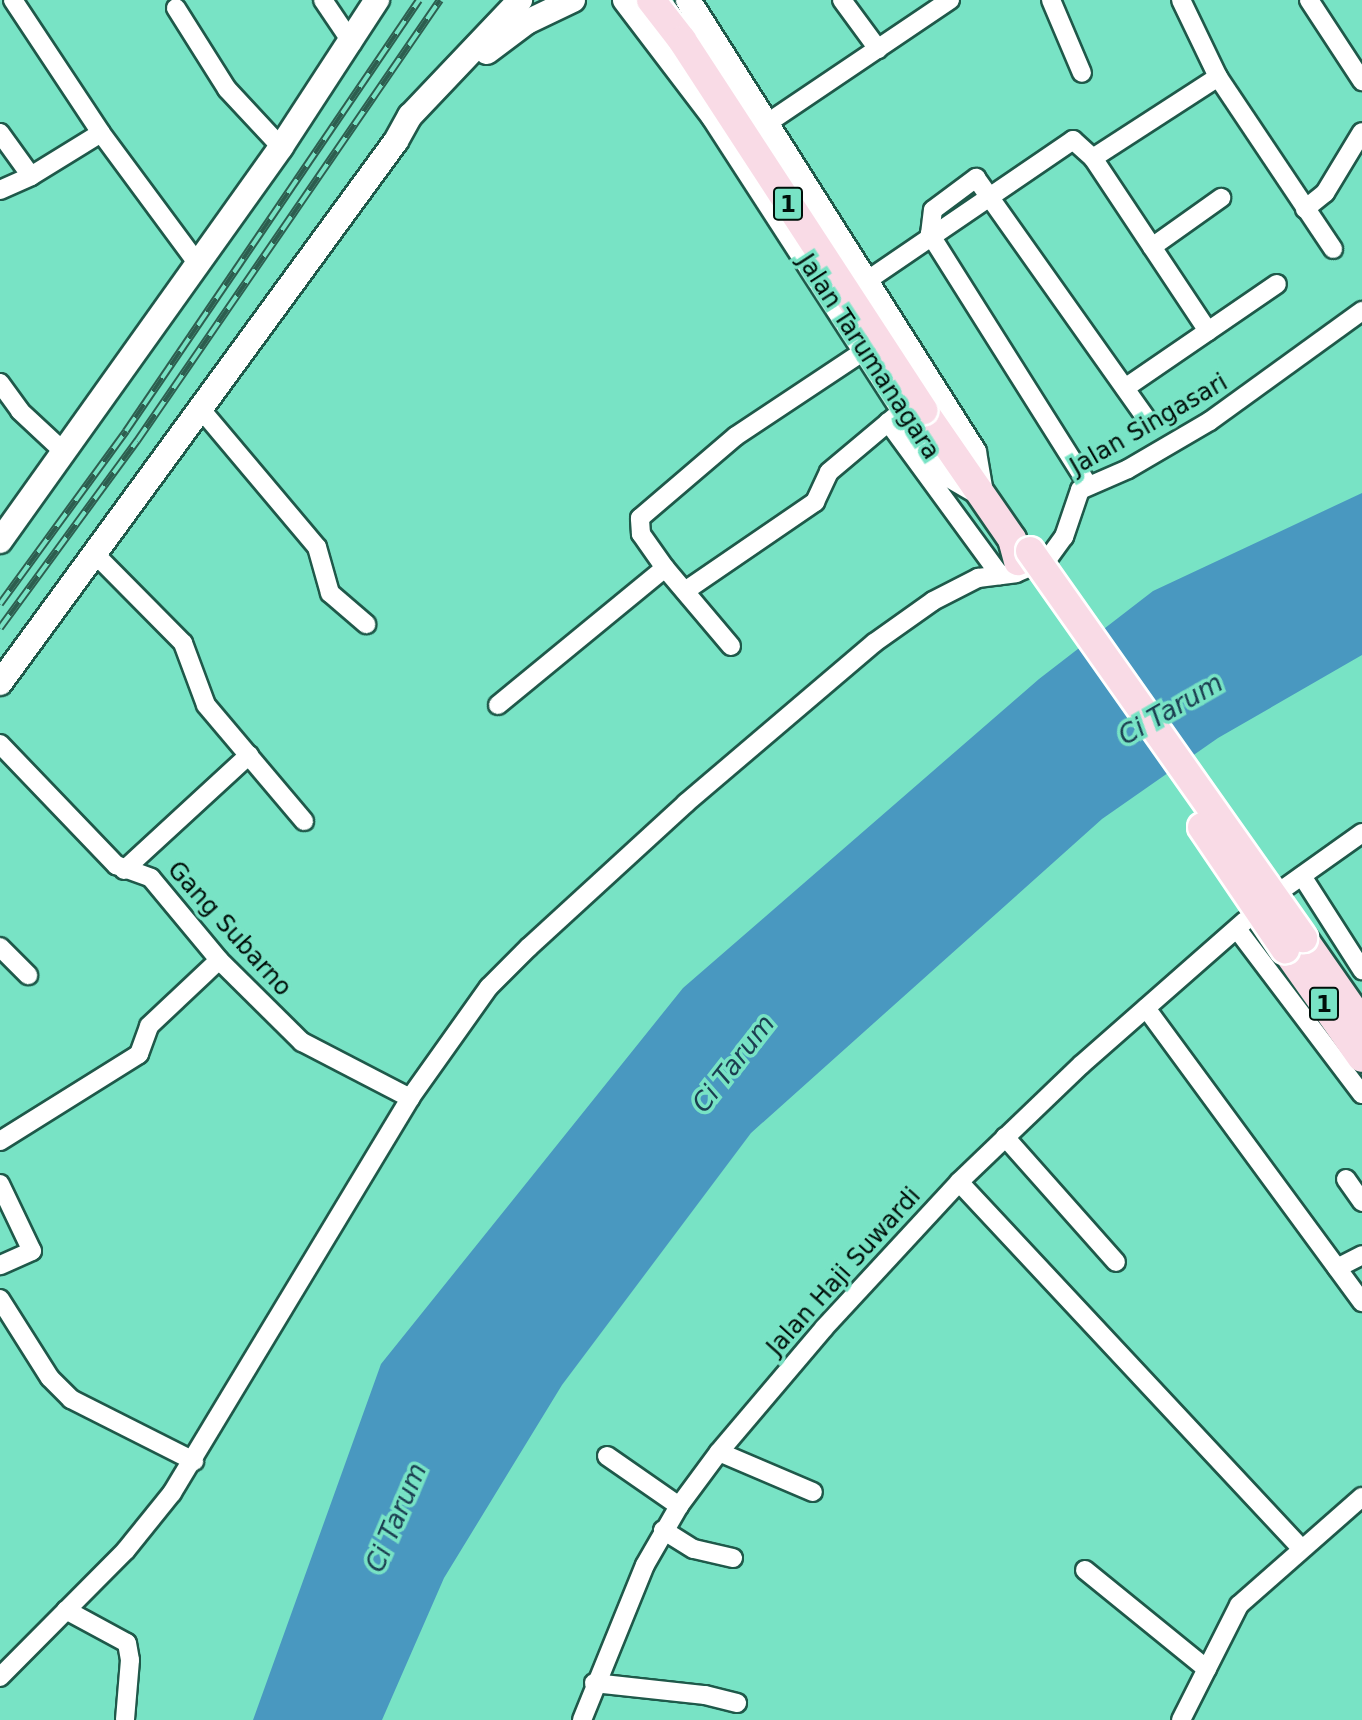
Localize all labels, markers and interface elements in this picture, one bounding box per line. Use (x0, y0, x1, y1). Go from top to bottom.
road number: 1 (772, 184, 804, 224)
street label: Jalan Tarumanagara (791, 249, 945, 465)
street label: Jalan Singasari (1065, 368, 1233, 482)
water label: Ci Tarum (1113, 668, 1229, 752)
street label: Gang Subarno (161, 856, 297, 1002)
road number: 1 (1308, 984, 1340, 1023)
water label: Ci Tarum (686, 1009, 782, 1119)
street label: Jalan Haji Suwardi (761, 1182, 927, 1362)
water label: Ci Tarum (360, 1459, 434, 1577)

